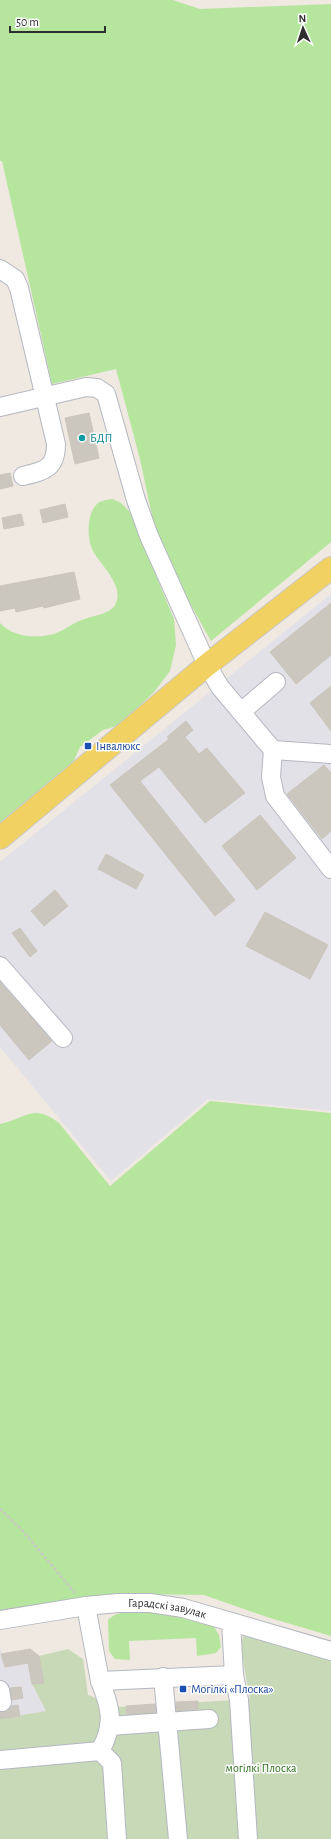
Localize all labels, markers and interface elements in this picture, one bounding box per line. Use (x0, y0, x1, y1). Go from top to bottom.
scale bar (10, 8, 105, 34)
north arrow (283, 8, 323, 48)
text: N (298, 13, 307, 24)
text: 50 m (16, 16, 39, 28)
place label: БДП (90, 432, 112, 444)
marker: БДП (77, 433, 87, 443)
place label: Інвалюкс (96, 740, 141, 752)
marker: Інвалюкс (83, 741, 93, 751)
street label: Гарадскі завулак (128, 1597, 208, 1621)
place label: Могілкі «Плоска» (191, 1683, 274, 1695)
marker: Могілкі «Плоска» (178, 1684, 188, 1694)
park label: могілкі Плоска (226, 1762, 297, 1774)

